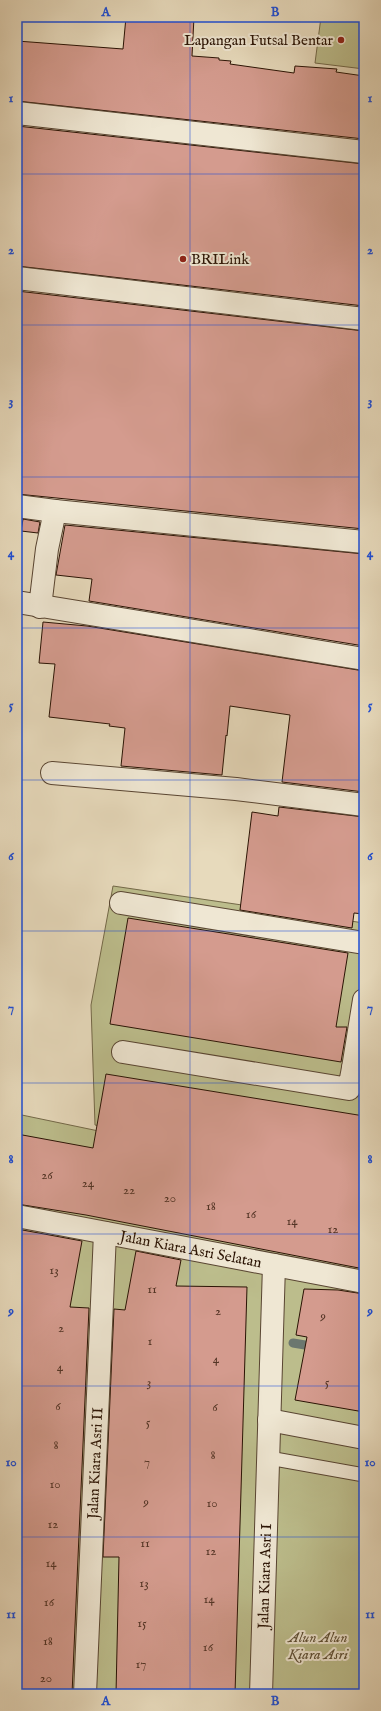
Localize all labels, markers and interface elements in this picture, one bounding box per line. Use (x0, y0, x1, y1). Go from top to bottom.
text: A (101, 4, 112, 21)
text: B (271, 4, 280, 21)
place label: Lapangan Futsal Bentar (184, 31, 333, 50)
marker: Lapangan Futsal Bentar (336, 35, 346, 45)
text: 1 (9, 90, 14, 107)
text: 1 (368, 90, 373, 107)
text: 2 (8, 242, 14, 259)
text: 2 (367, 242, 373, 259)
place label: BRILink (191, 250, 250, 269)
marker: BRILink (178, 254, 188, 264)
text: 3 (9, 393, 14, 410)
text: 3 (368, 393, 373, 410)
text: 4 (8, 545, 15, 562)
text: 4 (367, 545, 374, 562)
text: 5 (9, 697, 14, 714)
text: 5 (368, 697, 373, 714)
text: 6 (8, 848, 14, 865)
text: 6 (367, 848, 373, 865)
text: 7 (8, 1000, 14, 1017)
text: 7 (367, 1000, 373, 1017)
text: 8 (8, 1151, 14, 1168)
text: 8 (367, 1151, 373, 1168)
house number: 26 (41, 1167, 53, 1184)
house number: 24 (82, 1175, 95, 1192)
house number: 22 (123, 1182, 135, 1199)
house number: 20 (164, 1190, 176, 1207)
house number: 18 (206, 1198, 216, 1215)
house number: 16 (246, 1206, 257, 1223)
house number: 14 (286, 1213, 298, 1230)
house number: 12 (328, 1221, 338, 1238)
street label: Jalan Kiara Asri Selatan (116, 1226, 263, 1272)
house number: 13 (49, 1262, 59, 1279)
house number: 11 (147, 1281, 157, 1298)
text: 9 (7, 1303, 14, 1320)
house number: 2 (215, 1303, 221, 1320)
text: 9 (366, 1303, 373, 1320)
house number: 9 (319, 1308, 326, 1325)
house number: 2 (58, 1320, 64, 1337)
house number: 1 (148, 1333, 153, 1350)
house number: 4 (213, 1351, 220, 1368)
house number: 4 (57, 1359, 64, 1376)
house number: 3 (147, 1374, 152, 1391)
house number: 5 (325, 1374, 330, 1391)
house number: 6 (55, 1398, 61, 1415)
house number: 6 (212, 1399, 218, 1416)
street label: Jalan Kiara Asri II (84, 1406, 107, 1522)
house number: 5 (146, 1414, 151, 1431)
house number: 8 (53, 1437, 59, 1454)
house number: 8 (210, 1447, 216, 1464)
text: 10 (5, 1454, 17, 1471)
house number: 7 (144, 1454, 150, 1471)
text: 10 (364, 1454, 376, 1471)
house number: 10 (49, 1476, 61, 1493)
house number: 9 (142, 1494, 149, 1511)
house number: 10 (206, 1495, 218, 1512)
house number: 12 (48, 1516, 58, 1533)
street label: Jalan Kiara Asri I (254, 1523, 276, 1631)
house number: 11 (140, 1535, 150, 1552)
house number: 12 (206, 1543, 216, 1560)
house number: 14 (45, 1555, 57, 1572)
house number: 13 (139, 1575, 149, 1592)
house number: 14 (203, 1591, 215, 1608)
house number: 16 (44, 1594, 55, 1611)
text: 11 (6, 1606, 16, 1623)
text: 11 (365, 1606, 375, 1623)
house number: 15 (137, 1615, 147, 1632)
park label: Alun Alun Kiara Asri (287, 1628, 350, 1664)
house number: 18 (43, 1633, 53, 1650)
house number: 16 (203, 1639, 214, 1656)
house number: 17 (136, 1656, 146, 1673)
house number: 20 (40, 1670, 52, 1687)
text: A (101, 1693, 112, 1710)
text: B (271, 1693, 280, 1710)

